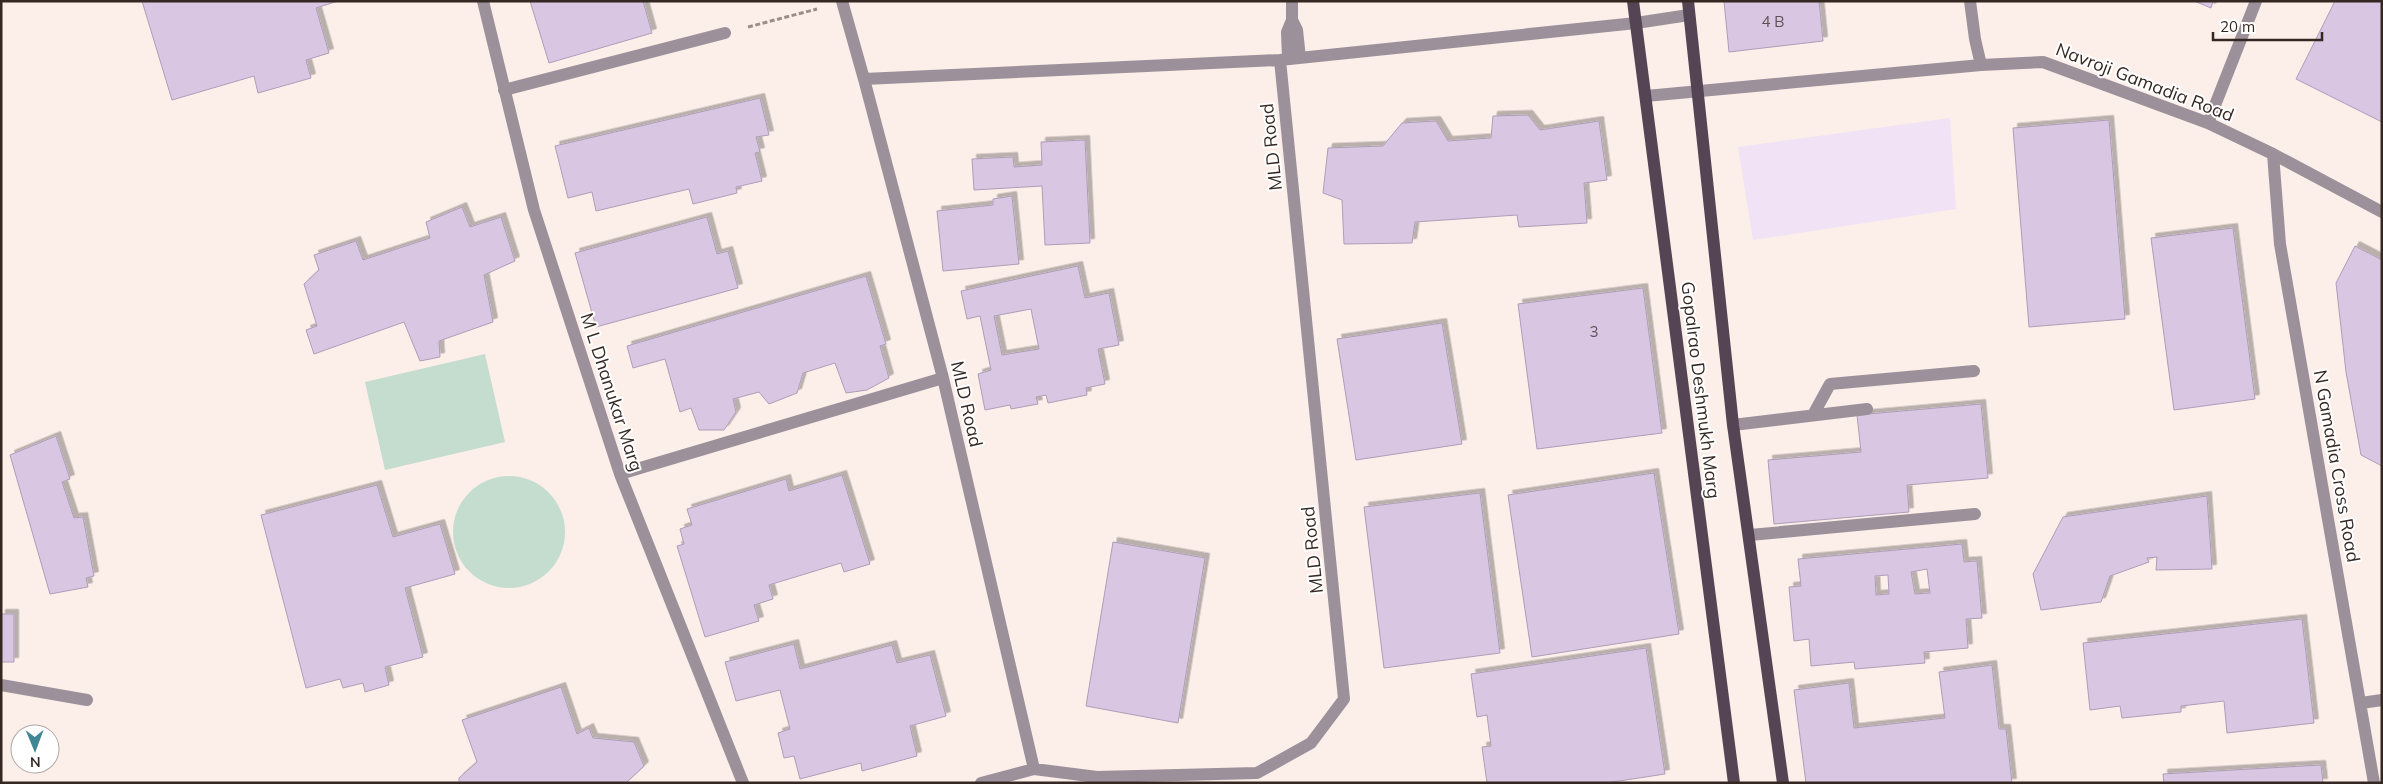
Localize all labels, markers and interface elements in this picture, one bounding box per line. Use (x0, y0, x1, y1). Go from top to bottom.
scale bar (2213, 10, 2322, 42)
house number: 4 B (1761, 12, 1785, 31)
text: 20 m (2220, 17, 2255, 36)
street label: Navroji Gamadia Road (2053, 37, 2237, 127)
street label: MLD Road (1255, 102, 1287, 192)
street label: Gopalrao Deshmukh Marg (1676, 280, 1726, 500)
street label: M L Dhanukar Marg (576, 310, 648, 474)
house number: 3 (1589, 322, 1599, 341)
street label: MLD Road (946, 359, 988, 449)
street label: N Gamadia Cross Road (2309, 368, 2365, 564)
street label: MLD Road (1296, 505, 1328, 595)
north arrow (10, 724, 60, 774)
text: N (30, 753, 41, 771)

